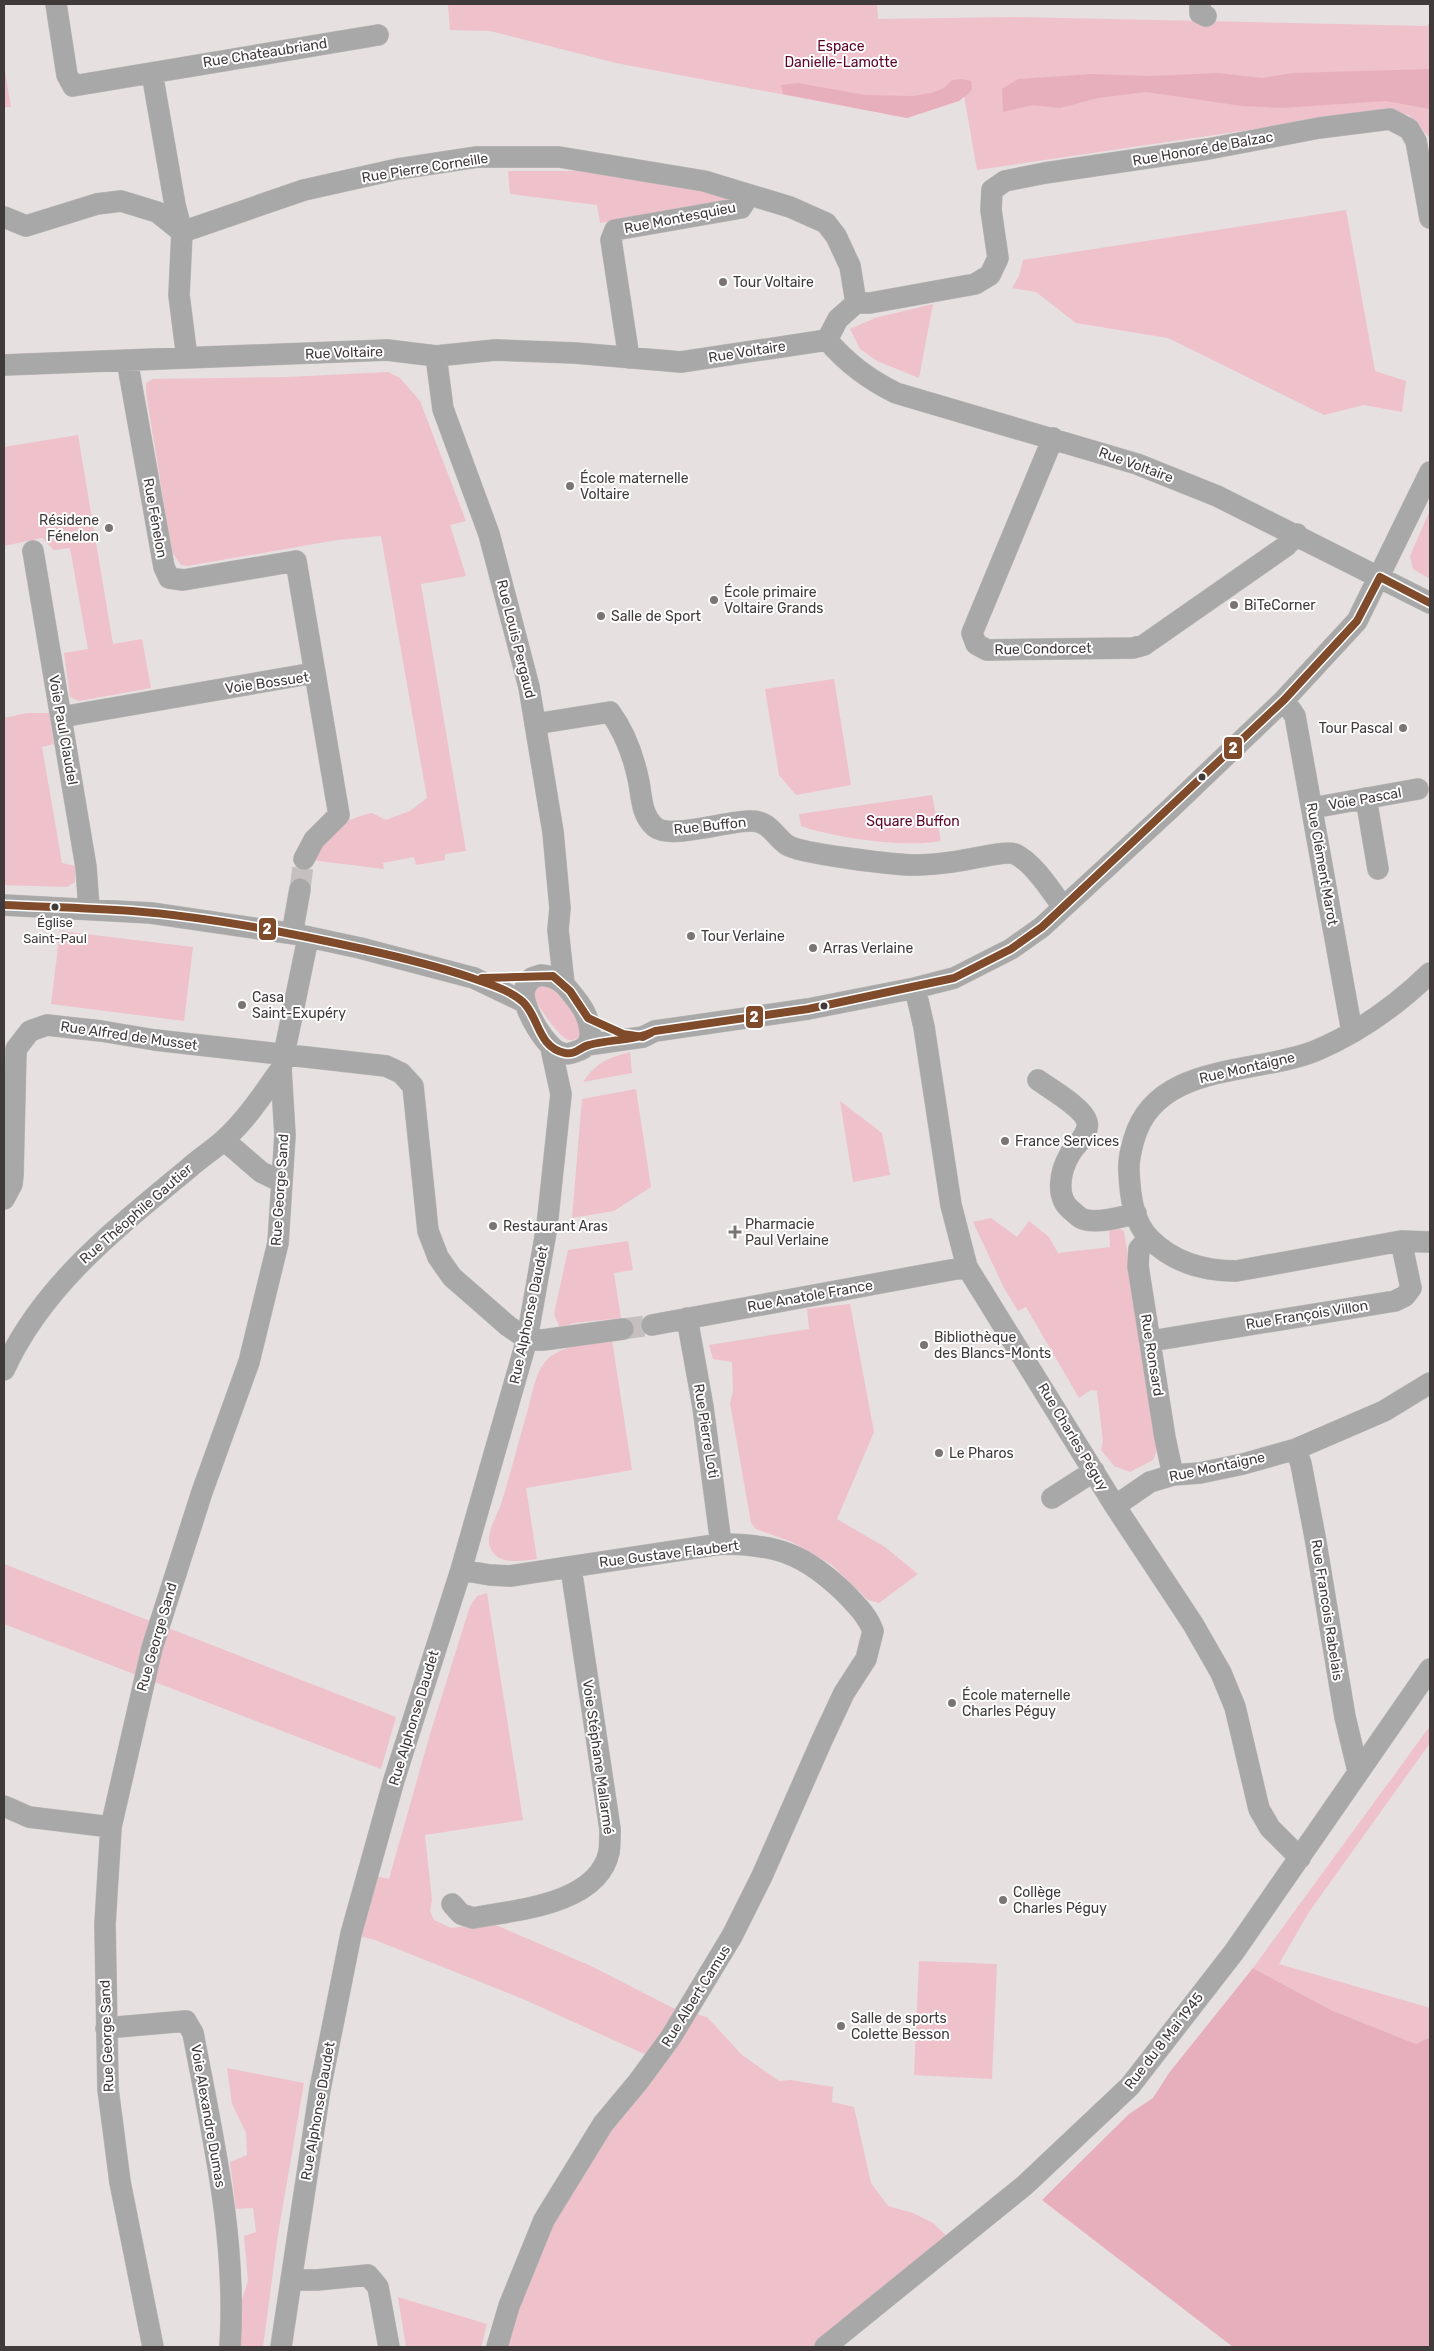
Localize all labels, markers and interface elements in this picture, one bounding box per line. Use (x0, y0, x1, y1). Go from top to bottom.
street label: Rue Chateaubriand (202, 35, 328, 71)
park label: Espace Danielle-Lamotte (784, 38, 898, 71)
street label: Rue Honoré de Balzac (1131, 128, 1275, 170)
street label: Rue Pierre Corneille (361, 150, 490, 186)
street label: Rue Montesquieu (623, 199, 737, 237)
place label: Tour Voltaire (733, 274, 814, 291)
marker: Tour Voltaire (717, 276, 729, 288)
street label: Rue Voltaire (707, 337, 787, 366)
street label: Rue Voltaire (305, 343, 383, 363)
street label: Rue Voltaire (1096, 444, 1176, 486)
place label: École maternelle Voltaire (580, 469, 689, 503)
street label: Rue Fénelon (140, 477, 170, 559)
marker: École maternelle Voltaire (564, 480, 576, 492)
place label: Résidene Fénelon (39, 512, 99, 545)
marker: Résidene Fénelon (103, 522, 115, 534)
street label: Rue Louis Pergaud (493, 578, 539, 700)
place label: École primaire Voltaire Grands (724, 583, 823, 617)
marker: École primaire Voltaire Grands (708, 594, 720, 606)
place label: BiTeCorner (1244, 597, 1316, 614)
marker: BiTeCorner (1228, 599, 1240, 611)
place label: Salle de Sport (611, 608, 702, 625)
marker: Salle de Sport (595, 610, 607, 622)
street label: Rue Condorcet (994, 640, 1092, 658)
street label: Voie Bossuet (224, 669, 311, 697)
street label: Voie Paul Claudel (45, 674, 81, 786)
place label: Tour Pascal (1319, 720, 1393, 737)
marker: Tour Pascal (1397, 722, 1409, 734)
line badge: 2 (1223, 736, 1243, 760)
text: 2 (1228, 740, 1238, 757)
unlabelled marker (1197, 772, 1207, 782)
street label: Voie Pascal (1327, 784, 1403, 814)
street label: Rue Clément Marot (1303, 801, 1341, 927)
park label: Square Buffon (866, 813, 960, 830)
street label: Rue Buffon (673, 814, 747, 838)
marker: Église Saint-Paul (50, 902, 60, 912)
place label: Église Saint-Paul (23, 915, 87, 946)
line badge: 2 (258, 917, 277, 941)
text: 2 (262, 921, 272, 938)
place label: Tour Verlaine (701, 928, 785, 945)
marker: Tour Verlaine (685, 930, 697, 942)
place label: Arras Verlaine (823, 940, 913, 957)
marker: Arras Verlaine (807, 942, 819, 954)
place label: Casa Saint-Exupéry (252, 989, 346, 1022)
marker: Casa Saint-Exupéry (236, 999, 248, 1011)
unlabelled marker (819, 1001, 829, 1011)
line badge: 2 (745, 1005, 764, 1029)
text: 2 (749, 1009, 759, 1026)
street label: Rue Alfred de Musset (59, 1018, 199, 1054)
street label: Rue Montaigne (1197, 1049, 1297, 1087)
street label: Rue George Sand (268, 1133, 292, 1247)
place label: France Services (1015, 1133, 1119, 1150)
marker: France Services (999, 1135, 1011, 1147)
street label: Rue Théophile Gautier (76, 1160, 196, 1267)
place label: Pharmacie Paul Verlaine (745, 1216, 829, 1249)
place label: Restaurant Aras (503, 1218, 608, 1235)
marker: Restaurant Aras (487, 1220, 499, 1232)
marker: Pharmacie Paul Verlaine (729, 1226, 741, 1238)
street label: Rue Alphonse Daudet (506, 1244, 552, 1385)
street label: Rue Anatole France (746, 1277, 874, 1315)
street label: Rue François Villon (1245, 1297, 1369, 1333)
street label: Rue Ronsard (1137, 1313, 1167, 1397)
place label: Bibliothèque des Blancs-Monts (934, 1329, 1051, 1362)
marker: Bibliothèque des Blancs-Monts (918, 1339, 930, 1351)
street label: Rue Charles Péguy (1034, 1380, 1112, 1494)
street label: Rue Pierre Loti (690, 1383, 722, 1479)
place label: Le Pharos (949, 1445, 1014, 1462)
marker: Le Pharos (933, 1447, 945, 1459)
street label: Rue Montaigne (1167, 1449, 1267, 1485)
street label: Rue Gustave Flaubert (598, 1537, 740, 1571)
street label: Rue Francois Rabelais (1307, 1538, 1347, 1682)
street label: Rue George Sand (133, 1581, 181, 1693)
street label: Rue Alphonse Daudet (385, 1648, 443, 1788)
street label: Voie Stéphane Mallarmé (579, 1678, 617, 1836)
place label: École maternelle Charles Péguy (962, 1686, 1071, 1720)
marker: École maternelle Charles Péguy (946, 1697, 958, 1709)
place label: Collège Charles Péguy (1013, 1884, 1107, 1917)
marker: Collège Charles Péguy (997, 1894, 1009, 1906)
street label: Rue Albert Camus (658, 1942, 734, 2050)
street label: Rue George Sand (97, 1980, 117, 2092)
street label: Rue du 8 Mai 1945 (1121, 1989, 1207, 2093)
place label: Salle de sports Colette Besson (851, 2010, 950, 2043)
marker: Salle de sports Colette Besson (835, 2020, 847, 2032)
street label: Rue Alphonse Daudet (297, 2040, 339, 2182)
street label: Voie Alexandre Dumas (187, 2043, 229, 2189)

